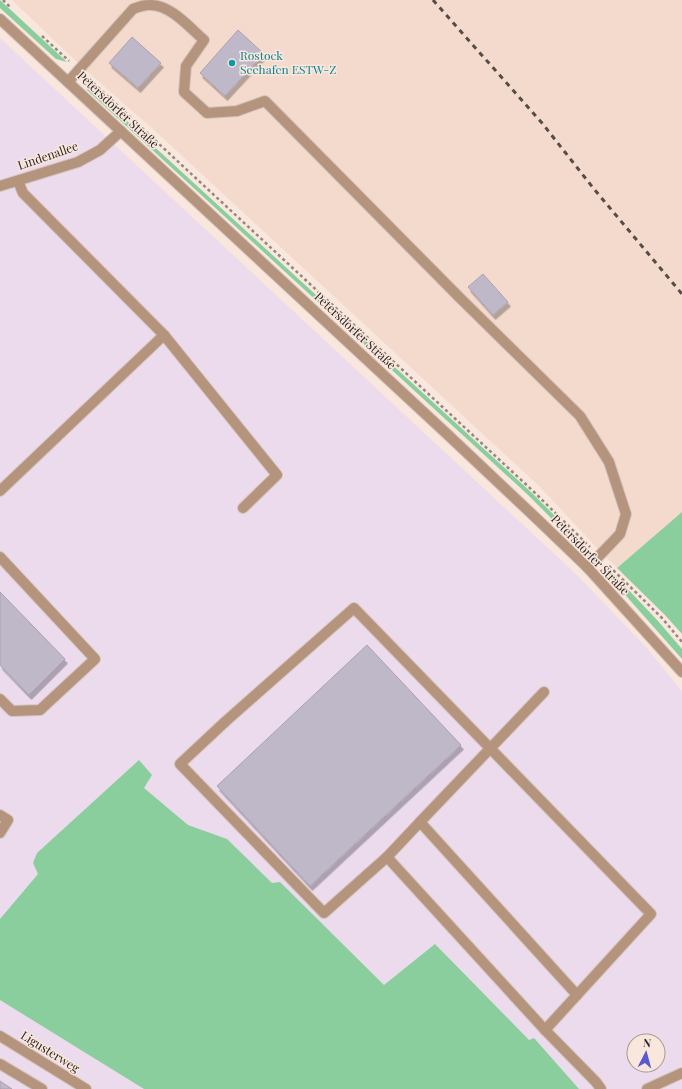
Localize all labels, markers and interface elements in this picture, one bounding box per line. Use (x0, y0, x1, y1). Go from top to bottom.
place label: Rostock Seehafen ESTW-Z (240, 47, 336, 77)
marker: Rostock Seehafen ESTW-Z (227, 58, 237, 68)
street label: Petersdorfer Straße (75, 67, 163, 151)
street label: Lindenallee (15, 137, 80, 173)
street label: Petersdorfer Straße (312, 288, 400, 372)
street label: Petersdorfer Straße (548, 511, 633, 598)
street label: Ligusterweg (18, 1027, 84, 1076)
north arrow (626, 1033, 666, 1073)
text: N (642, 1035, 652, 1050)

